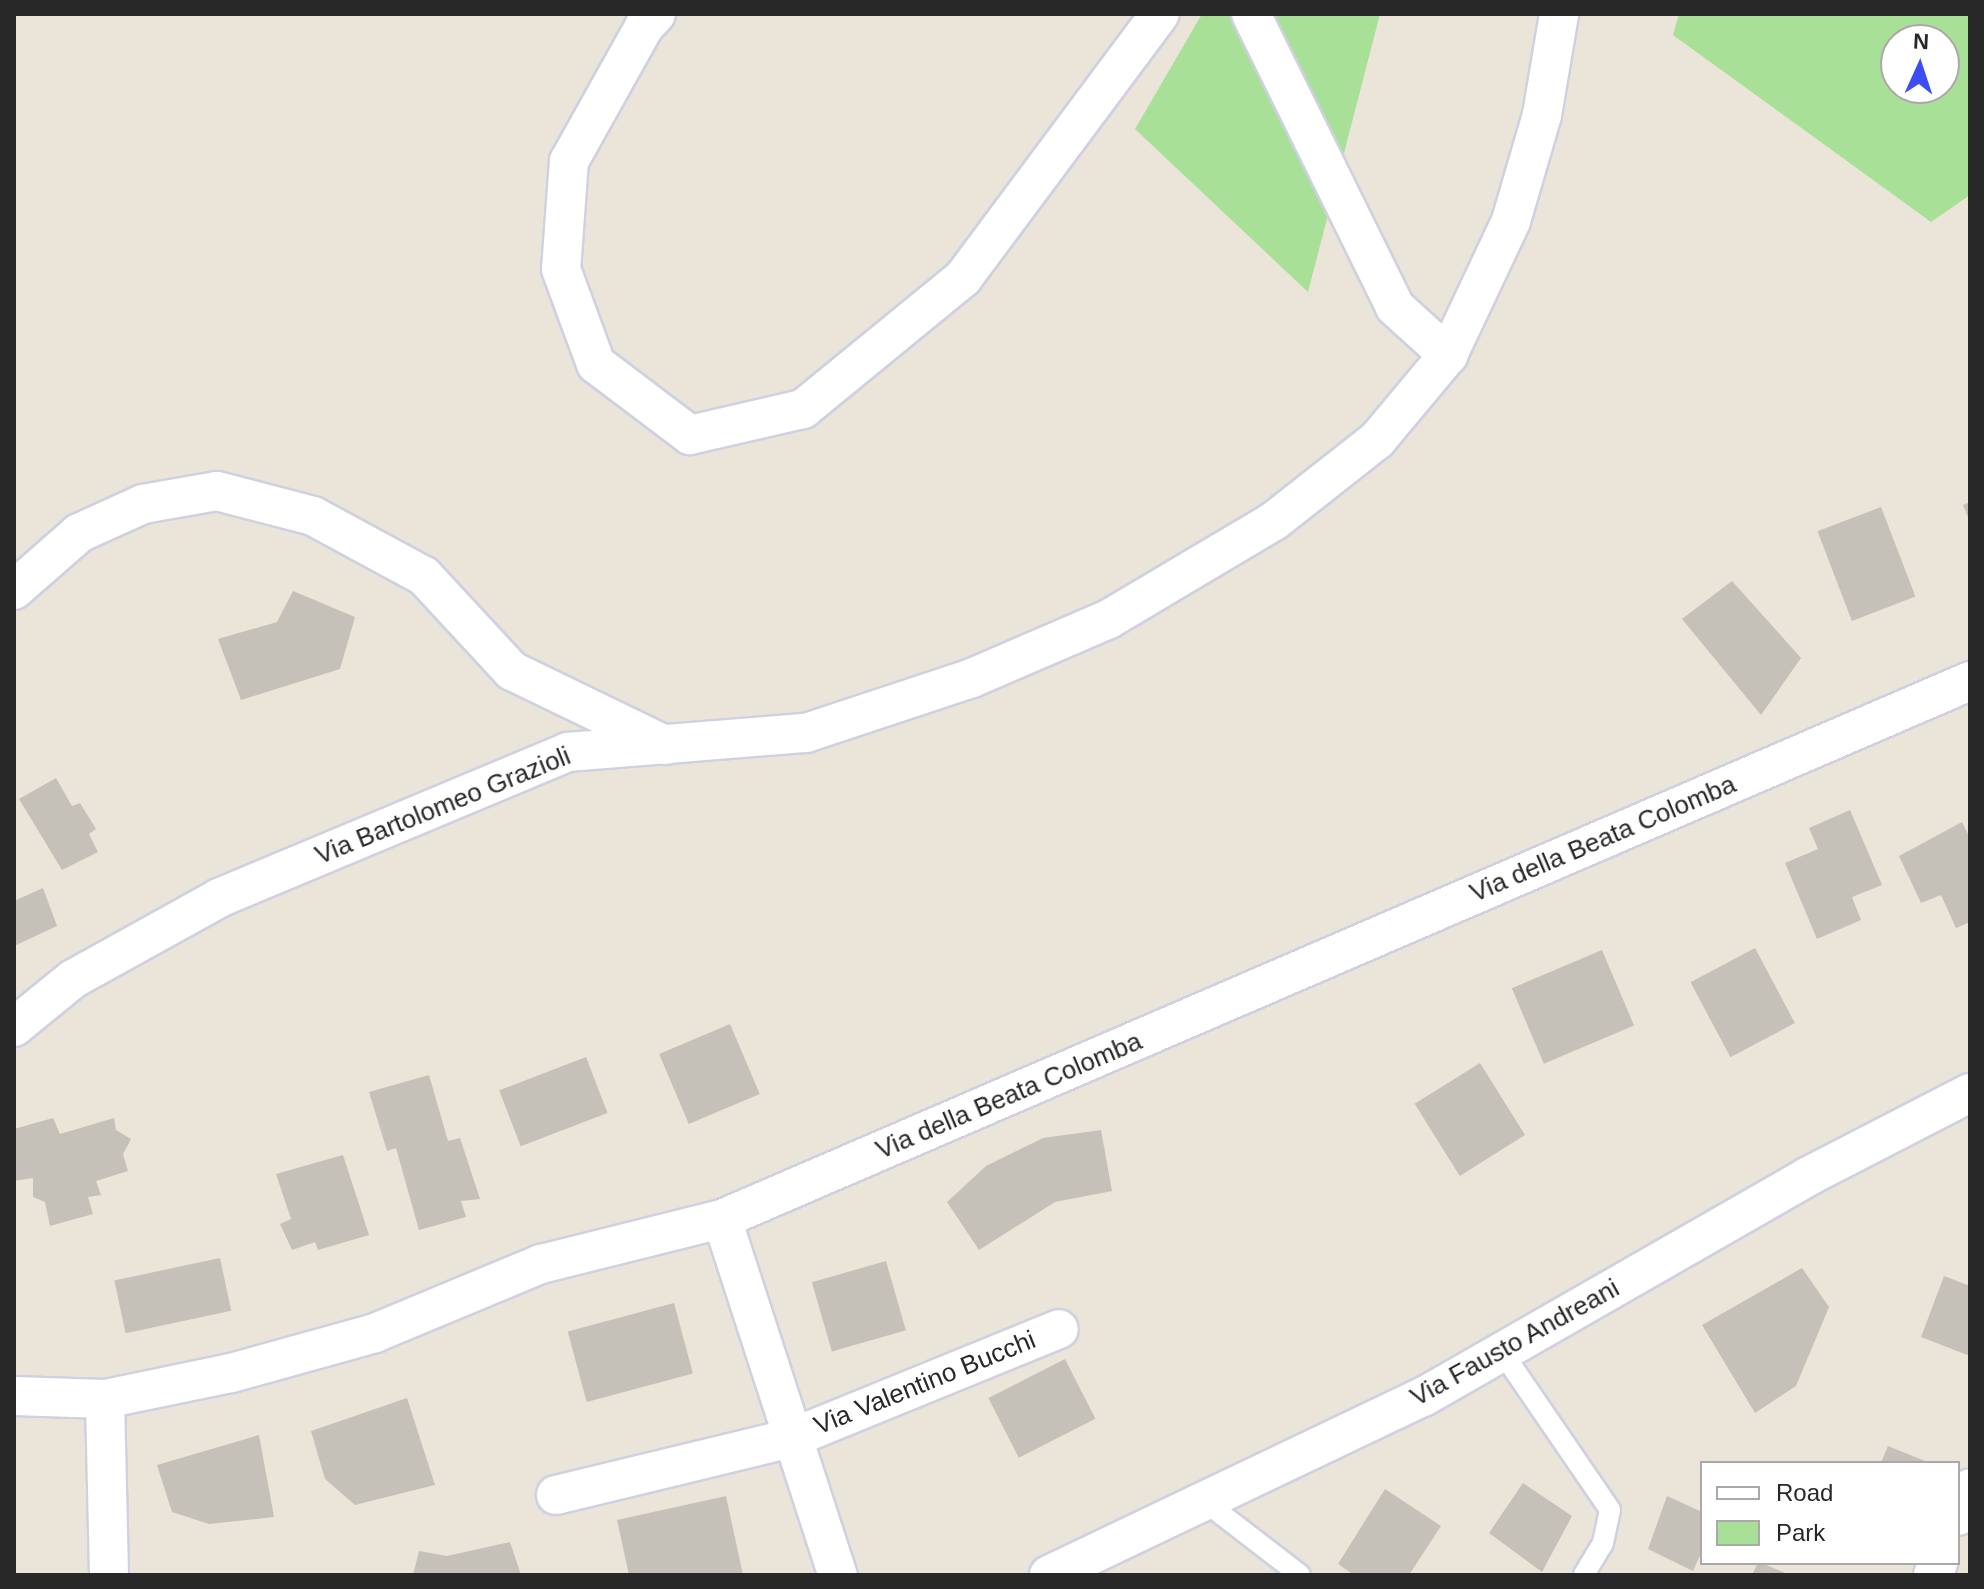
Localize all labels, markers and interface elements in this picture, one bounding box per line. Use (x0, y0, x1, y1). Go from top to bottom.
north arrow (1880, 24, 1960, 104)
text: N (1913, 29, 1930, 54)
street label: Via Bartolomeo Grazioli (311, 740, 575, 872)
street label: Via della Beata Colomba (1465, 769, 1741, 909)
street label: Via della Beata Colomba (871, 1026, 1147, 1166)
street label: Via Fausto Andreani (1405, 1272, 1625, 1414)
street label: Via Valentino Bucchi (810, 1324, 1040, 1442)
legend (1700, 1461, 1960, 1565)
text: Road (1776, 1479, 1833, 1506)
text: Park (1776, 1519, 1825, 1546)

